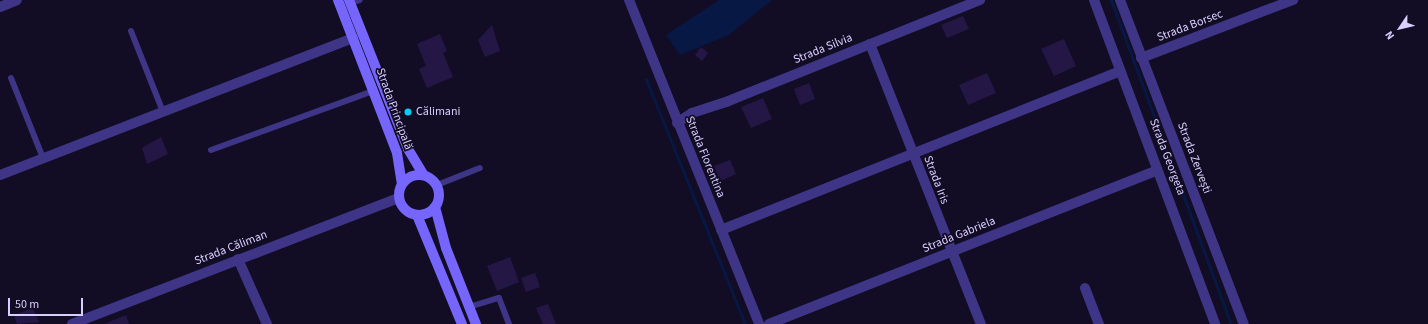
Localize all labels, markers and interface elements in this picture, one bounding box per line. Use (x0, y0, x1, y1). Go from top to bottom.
street label: Strada Borsec (1155, 7, 1225, 45)
north arrow (1380, 8, 1420, 48)
text: N (1382, 28, 1398, 42)
street label: Strada Silvia (791, 31, 855, 67)
street label: Strada Principală (373, 66, 415, 152)
place label: Călimani (416, 105, 460, 119)
marker: Călimani (403, 107, 413, 117)
street label: Strada Florentina (682, 114, 728, 200)
street label: Strada Georgeta (1146, 117, 1188, 197)
street label: Strada Zervești (1174, 120, 1214, 196)
street label: Strada Iris (920, 154, 952, 206)
street label: Strada Gabriela (920, 214, 998, 256)
street label: Strada Căliman (193, 228, 269, 268)
scale bar (10, 290, 85, 316)
text: 50 m (15, 296, 39, 313)

